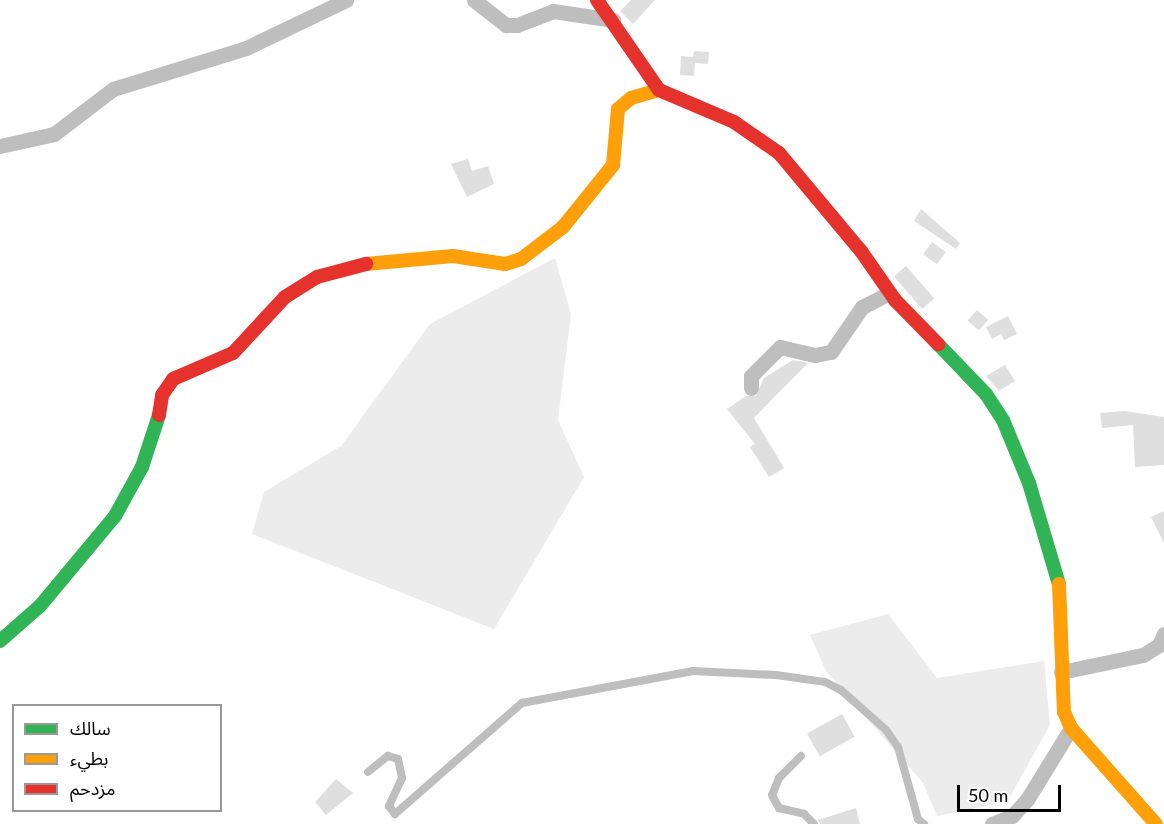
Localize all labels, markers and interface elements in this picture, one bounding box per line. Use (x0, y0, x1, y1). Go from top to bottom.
legend (12, 704, 222, 812)
text: سالك (70, 717, 111, 739)
text: بطيء (70, 747, 108, 769)
scale bar (960, 773, 1064, 811)
text: مزدحم (70, 777, 115, 799)
text: 50 m (968, 784, 1008, 806)

